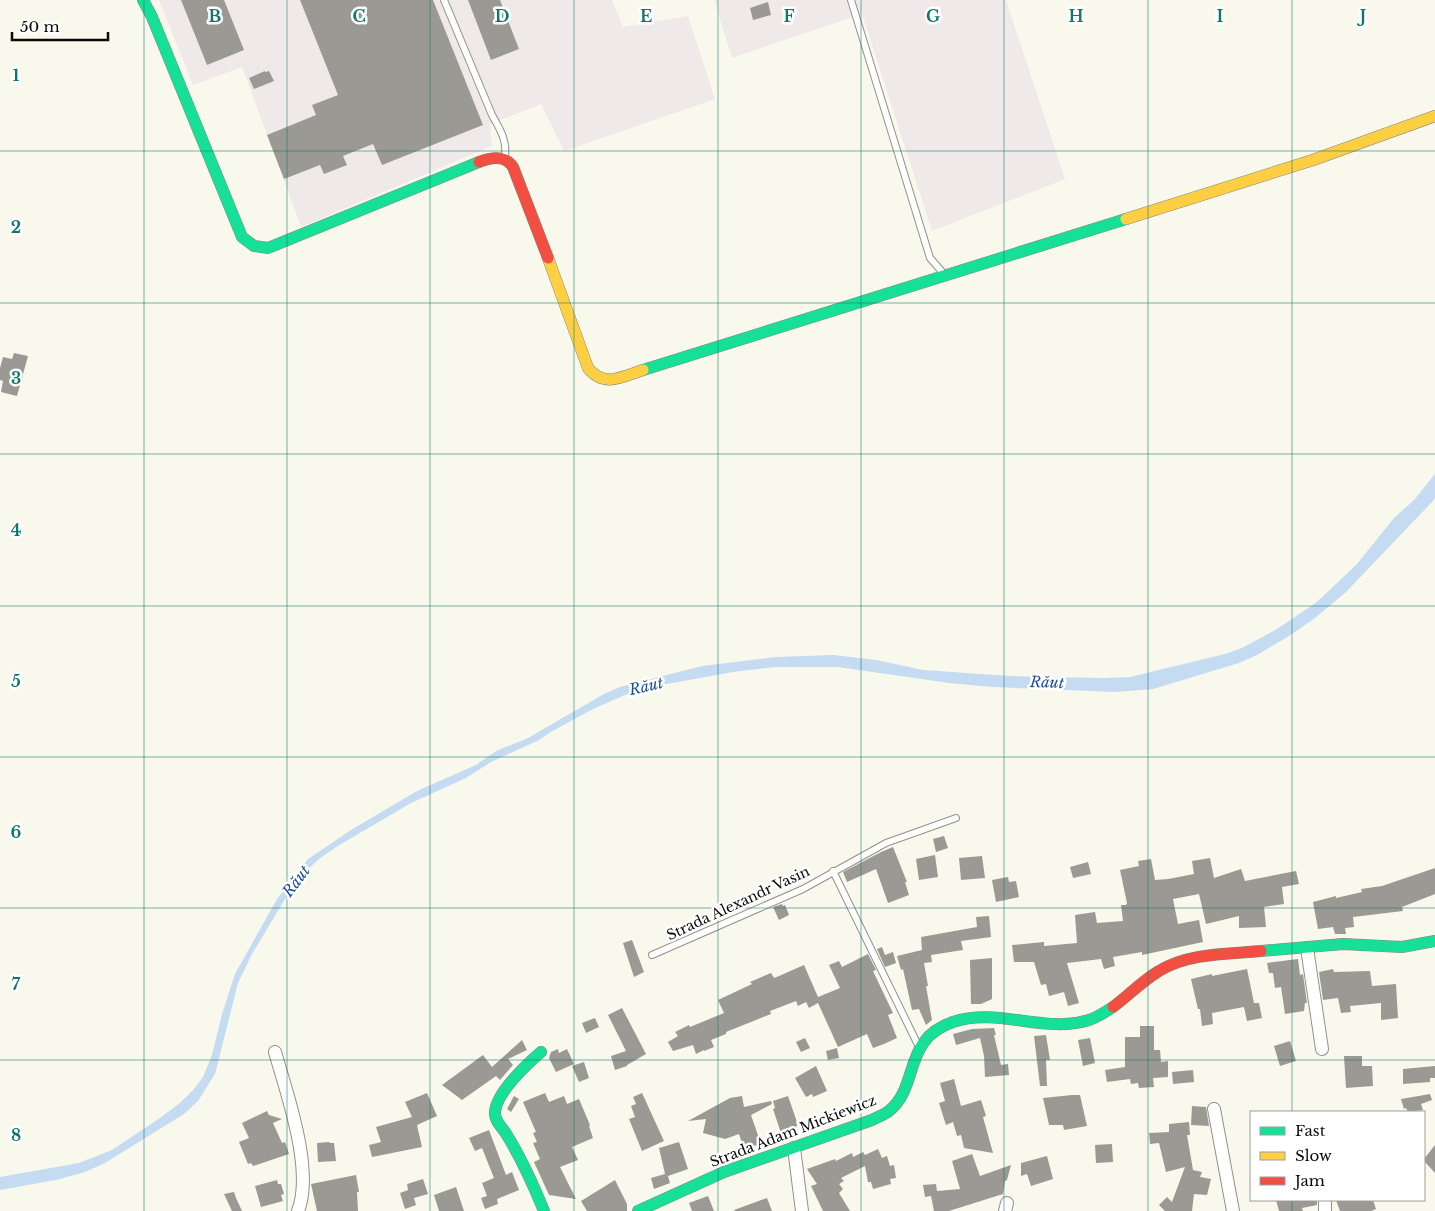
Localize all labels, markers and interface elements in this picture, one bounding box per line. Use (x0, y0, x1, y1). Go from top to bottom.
text: B (209, 6, 222, 26)
text: C (352, 6, 366, 26)
text: D (495, 6, 509, 26)
text: E (640, 6, 652, 26)
text: F (783, 6, 795, 26)
text: G (926, 6, 940, 26)
text: H (1068, 6, 1084, 26)
text: I (1217, 6, 1224, 26)
text: J (1357, 6, 1366, 26)
scale bar (12, 10, 109, 42)
text: 50 m (20, 17, 60, 36)
text: 1 (13, 65, 20, 85)
text: 2 (11, 217, 21, 237)
text: 3 (11, 368, 21, 388)
text: 4 (11, 520, 21, 540)
text: 5 (11, 671, 21, 691)
water label: Răut (1028, 672, 1065, 692)
water label: Răut (626, 673, 665, 699)
text: 6 (11, 822, 22, 842)
water label: Răut (277, 861, 314, 901)
street label: Strada Alexandr Vasin (664, 862, 813, 944)
text: 7 (12, 974, 21, 994)
street label: Strada Adam Mickiewicz (707, 1091, 879, 1171)
legend (1250, 1111, 1425, 1201)
text: Fast (1295, 1121, 1326, 1140)
text: 8 (11, 1125, 21, 1145)
text: Slow (1295, 1146, 1332, 1165)
text: Jam (1293, 1171, 1325, 1190)

